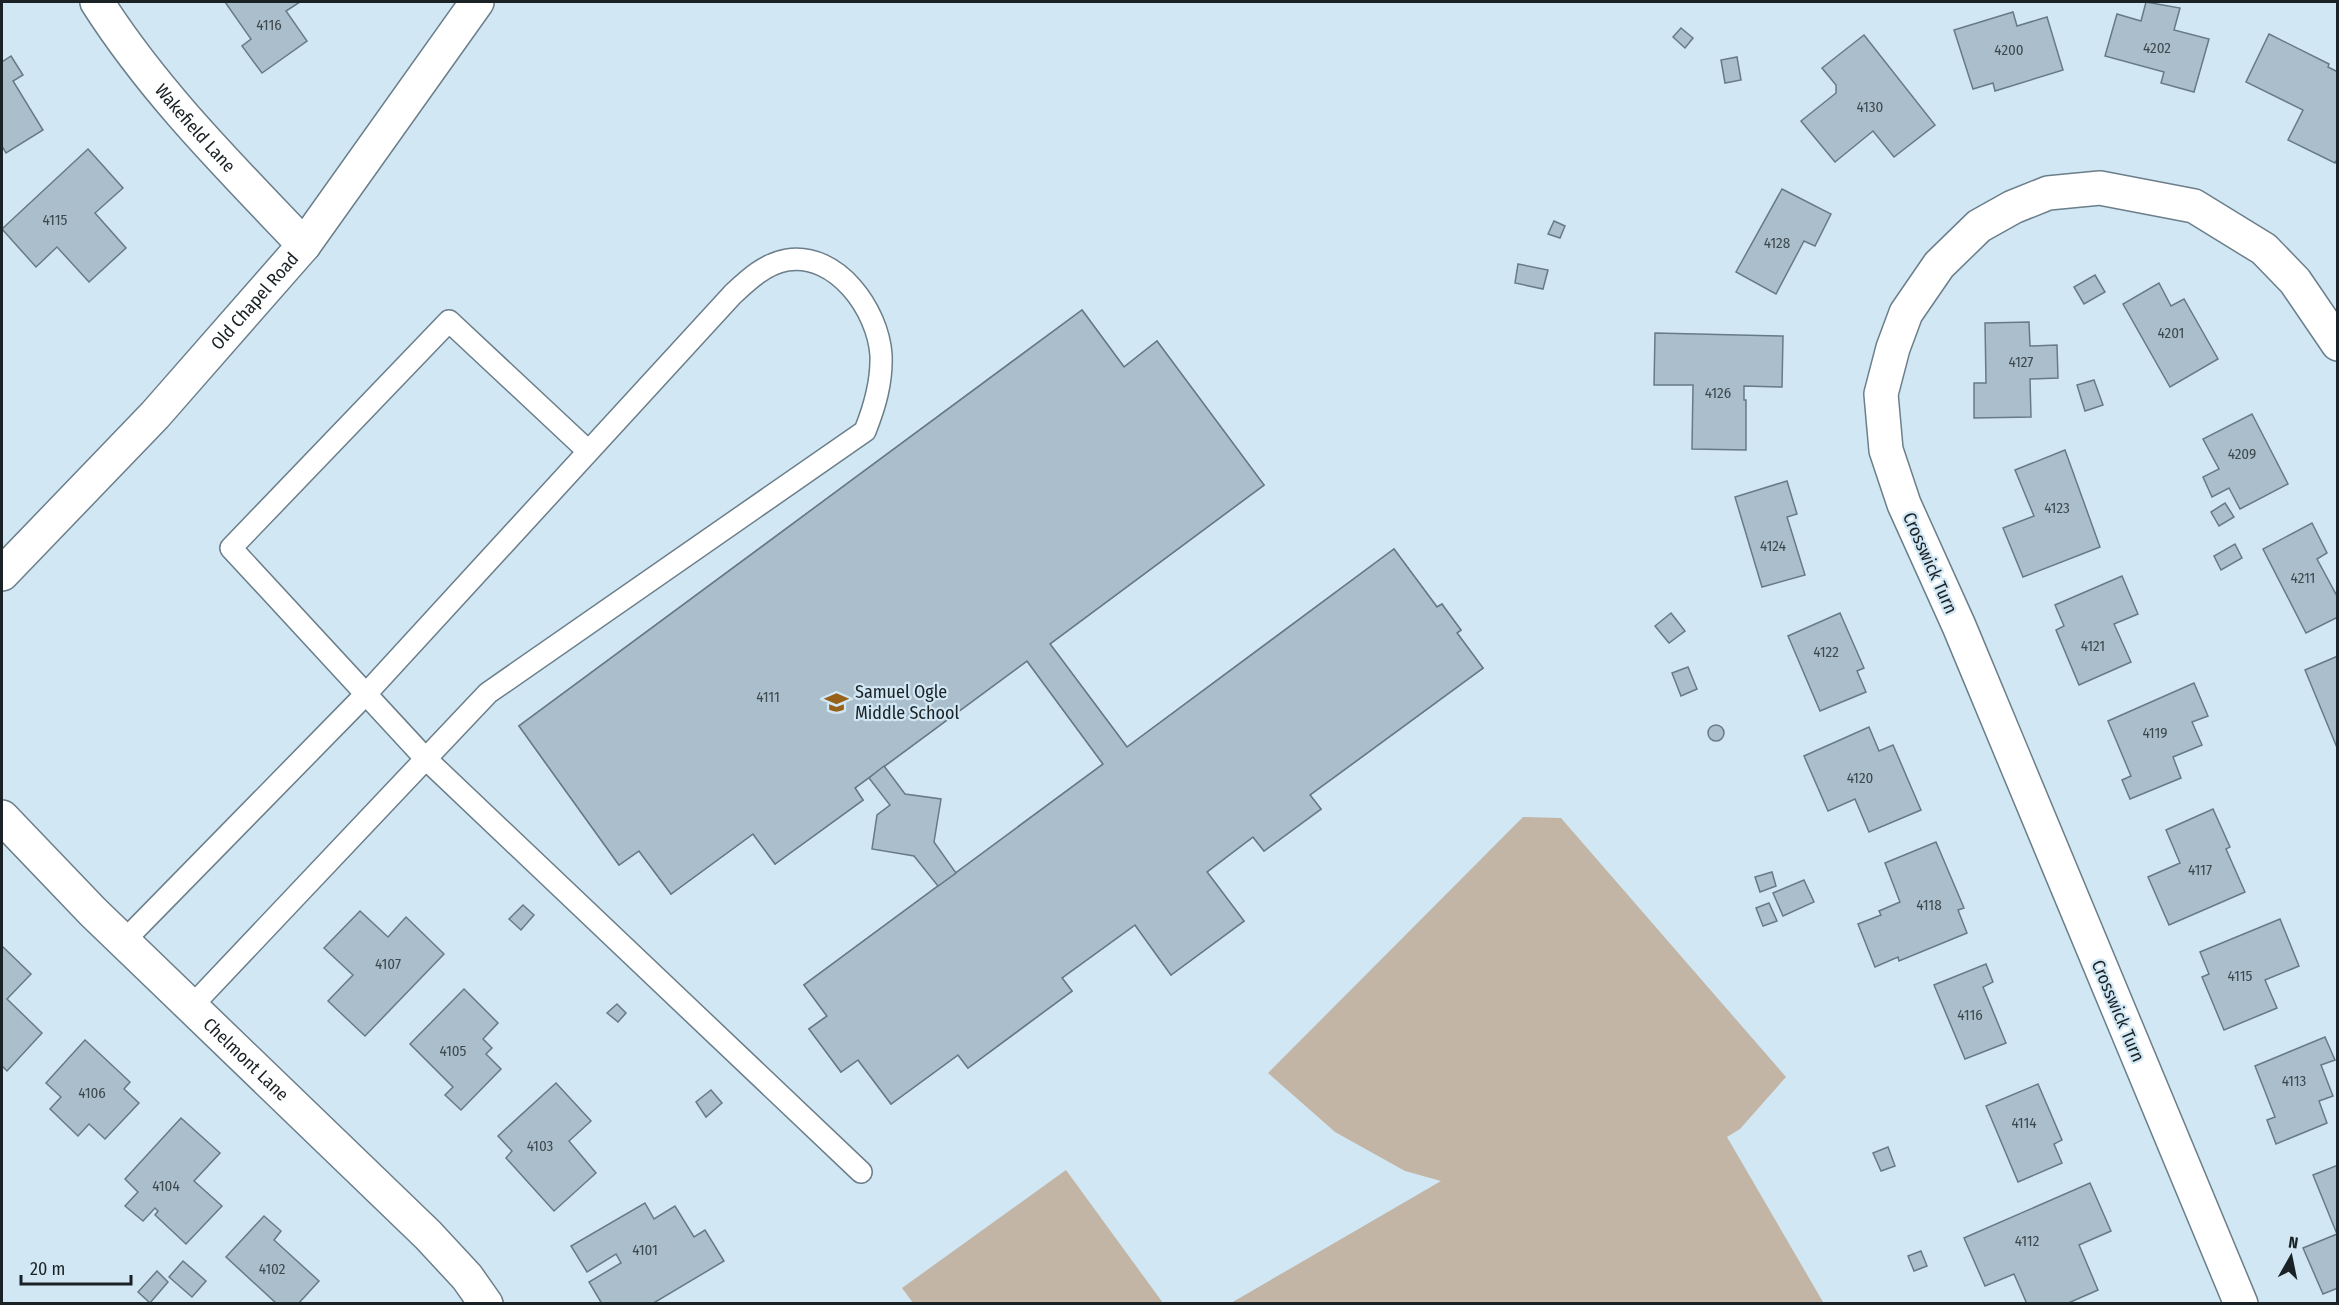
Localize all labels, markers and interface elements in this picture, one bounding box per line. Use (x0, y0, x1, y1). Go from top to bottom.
house number: 4116 (256, 16, 282, 34)
house number: 4202 (2143, 39, 2171, 57)
house number: 4200 (1994, 41, 2024, 59)
street label: Wakefield Lane (150, 79, 240, 177)
house number: 4130 (1857, 98, 1883, 116)
house number: 4115 (43, 211, 68, 229)
house number: 4128 (1764, 234, 1790, 252)
street label: Old Chapel Road (206, 248, 303, 354)
house number: 4201 (2158, 324, 2184, 342)
house number: 4127 (2009, 353, 2033, 371)
house number: 4126 (1705, 384, 1731, 402)
house number: 4209 (2228, 445, 2256, 463)
house number: 4123 (2044, 499, 2070, 517)
street label: Crosswick Turn (1898, 509, 1962, 617)
house number: 4124 (1760, 537, 1786, 555)
house number: 4211 (2291, 569, 2315, 587)
house number: 4121 (2081, 637, 2105, 655)
house number: 4122 (1813, 643, 1839, 661)
place label: Samuel Ogle Middle School (855, 681, 959, 724)
house number: 4111 (756, 688, 780, 706)
school or university icon: Samuel Ogle Middle School (824, 689, 850, 715)
house number: 4119 (2142, 724, 2168, 742)
house number: 4120 (1847, 769, 1873, 787)
house number: 4117 (2188, 861, 2212, 879)
house number: 4118 (1916, 896, 1942, 914)
house number: 4107 (375, 955, 401, 973)
street label: Crosswick Turn (2087, 957, 2149, 1065)
house number: 4115 (2228, 967, 2253, 985)
house number: 4116 (1957, 1006, 1983, 1024)
street label: Chelmont Lane (199, 1013, 293, 1106)
house number: 4105 (439, 1042, 467, 1060)
house number: 4113 (2282, 1072, 2307, 1090)
house number: 4106 (78, 1084, 106, 1102)
house number: 4114 (2011, 1114, 2037, 1132)
house number: 4103 (527, 1137, 554, 1155)
house number: 4104 (152, 1177, 180, 1195)
north arrow (2261, 1227, 2321, 1287)
house number: 4112 (2015, 1232, 2040, 1250)
text: N (2287, 1233, 2299, 1253)
house number: 4101 (632, 1241, 658, 1259)
scale bar (21, 1248, 130, 1286)
text: 20 m (30, 1258, 65, 1280)
house number: 4102 (259, 1260, 286, 1278)

